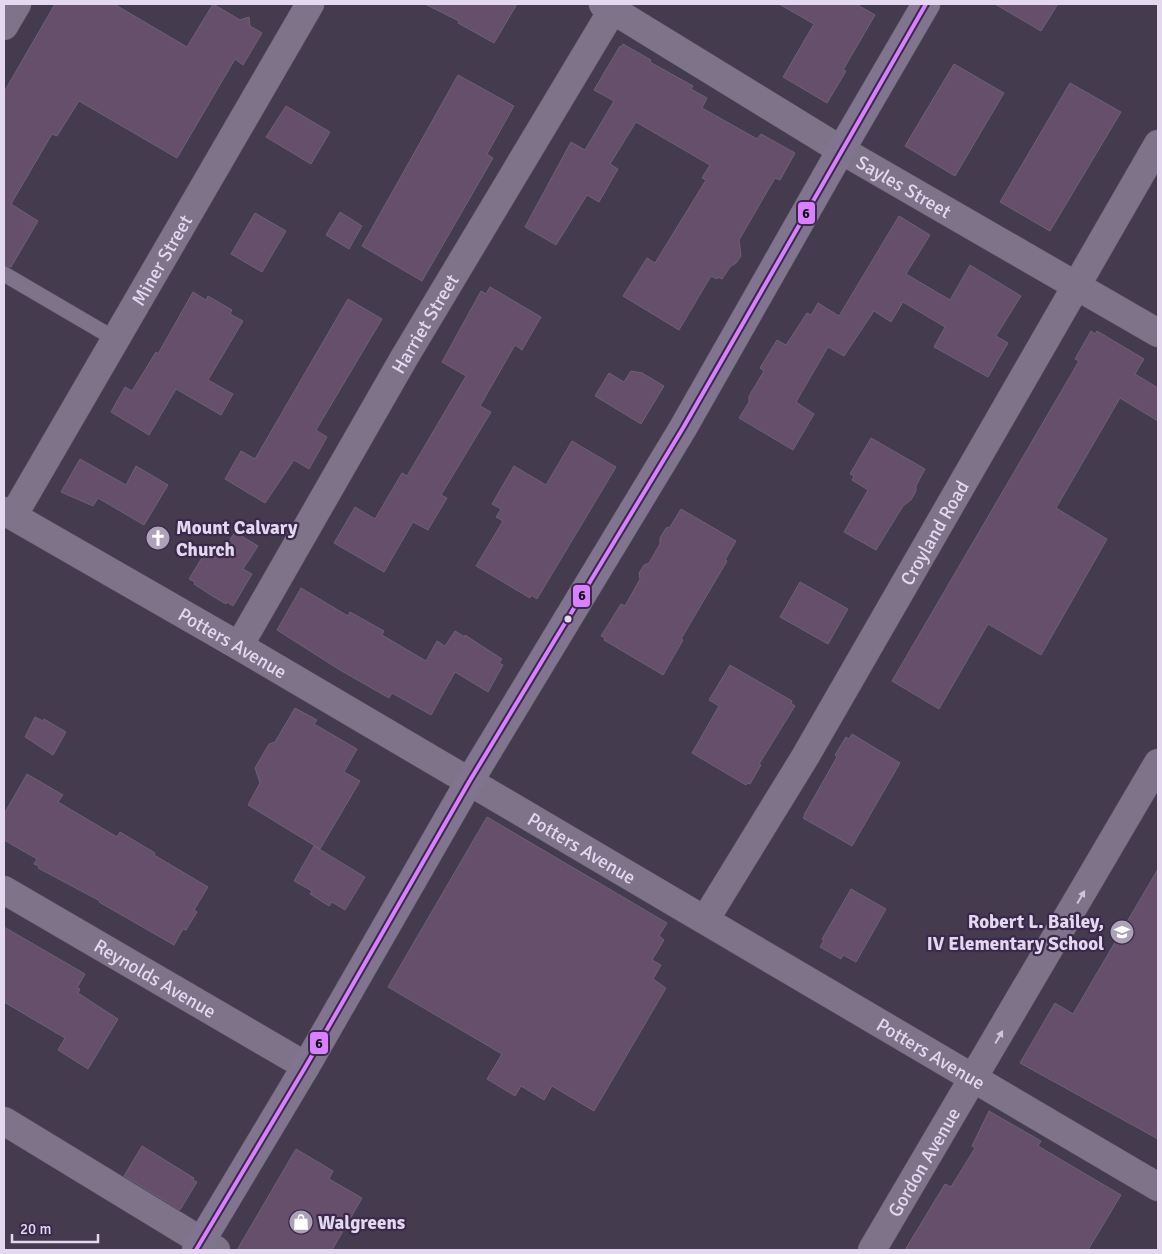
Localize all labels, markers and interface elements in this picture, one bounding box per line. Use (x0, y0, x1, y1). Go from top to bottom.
street label: Sayles Street (852, 150, 956, 224)
line badge: 6 (797, 201, 816, 225)
text: 6 (802, 205, 810, 222)
street label: Miner Street (127, 210, 198, 310)
street label: Harriet Street (387, 270, 465, 378)
street label: Croyland Road (895, 476, 975, 590)
place label: Mount Calvary Church (176, 516, 298, 562)
church icon: Mount Calvary Church (145, 525, 171, 551)
line badge: 6 (572, 584, 591, 608)
text: 6 (578, 587, 586, 604)
street label: Potters Avenue (174, 603, 291, 684)
unlabelled marker (563, 614, 573, 624)
street label: Potters Avenue (523, 808, 640, 890)
one-way arrow (1076, 890, 1085, 903)
place label: Robert L. Bailey, IV Elementary School (927, 910, 1104, 956)
school or university icon: Robert L. Bailey, IV Elementary School (1109, 919, 1135, 945)
street label: Reynolds Avenue (89, 934, 220, 1024)
street label: Potters Avenue (872, 1013, 989, 1095)
line badge: 6 (309, 1031, 329, 1055)
one-way arrow (994, 1031, 1003, 1044)
text: 6 (315, 1035, 323, 1052)
street label: Gordon Avenue (883, 1103, 966, 1222)
shop icon: Walgreens (288, 1209, 314, 1235)
place label: Walgreens (318, 1211, 405, 1235)
scale bar (12, 1212, 99, 1244)
text: 20 m (20, 1220, 51, 1238)

